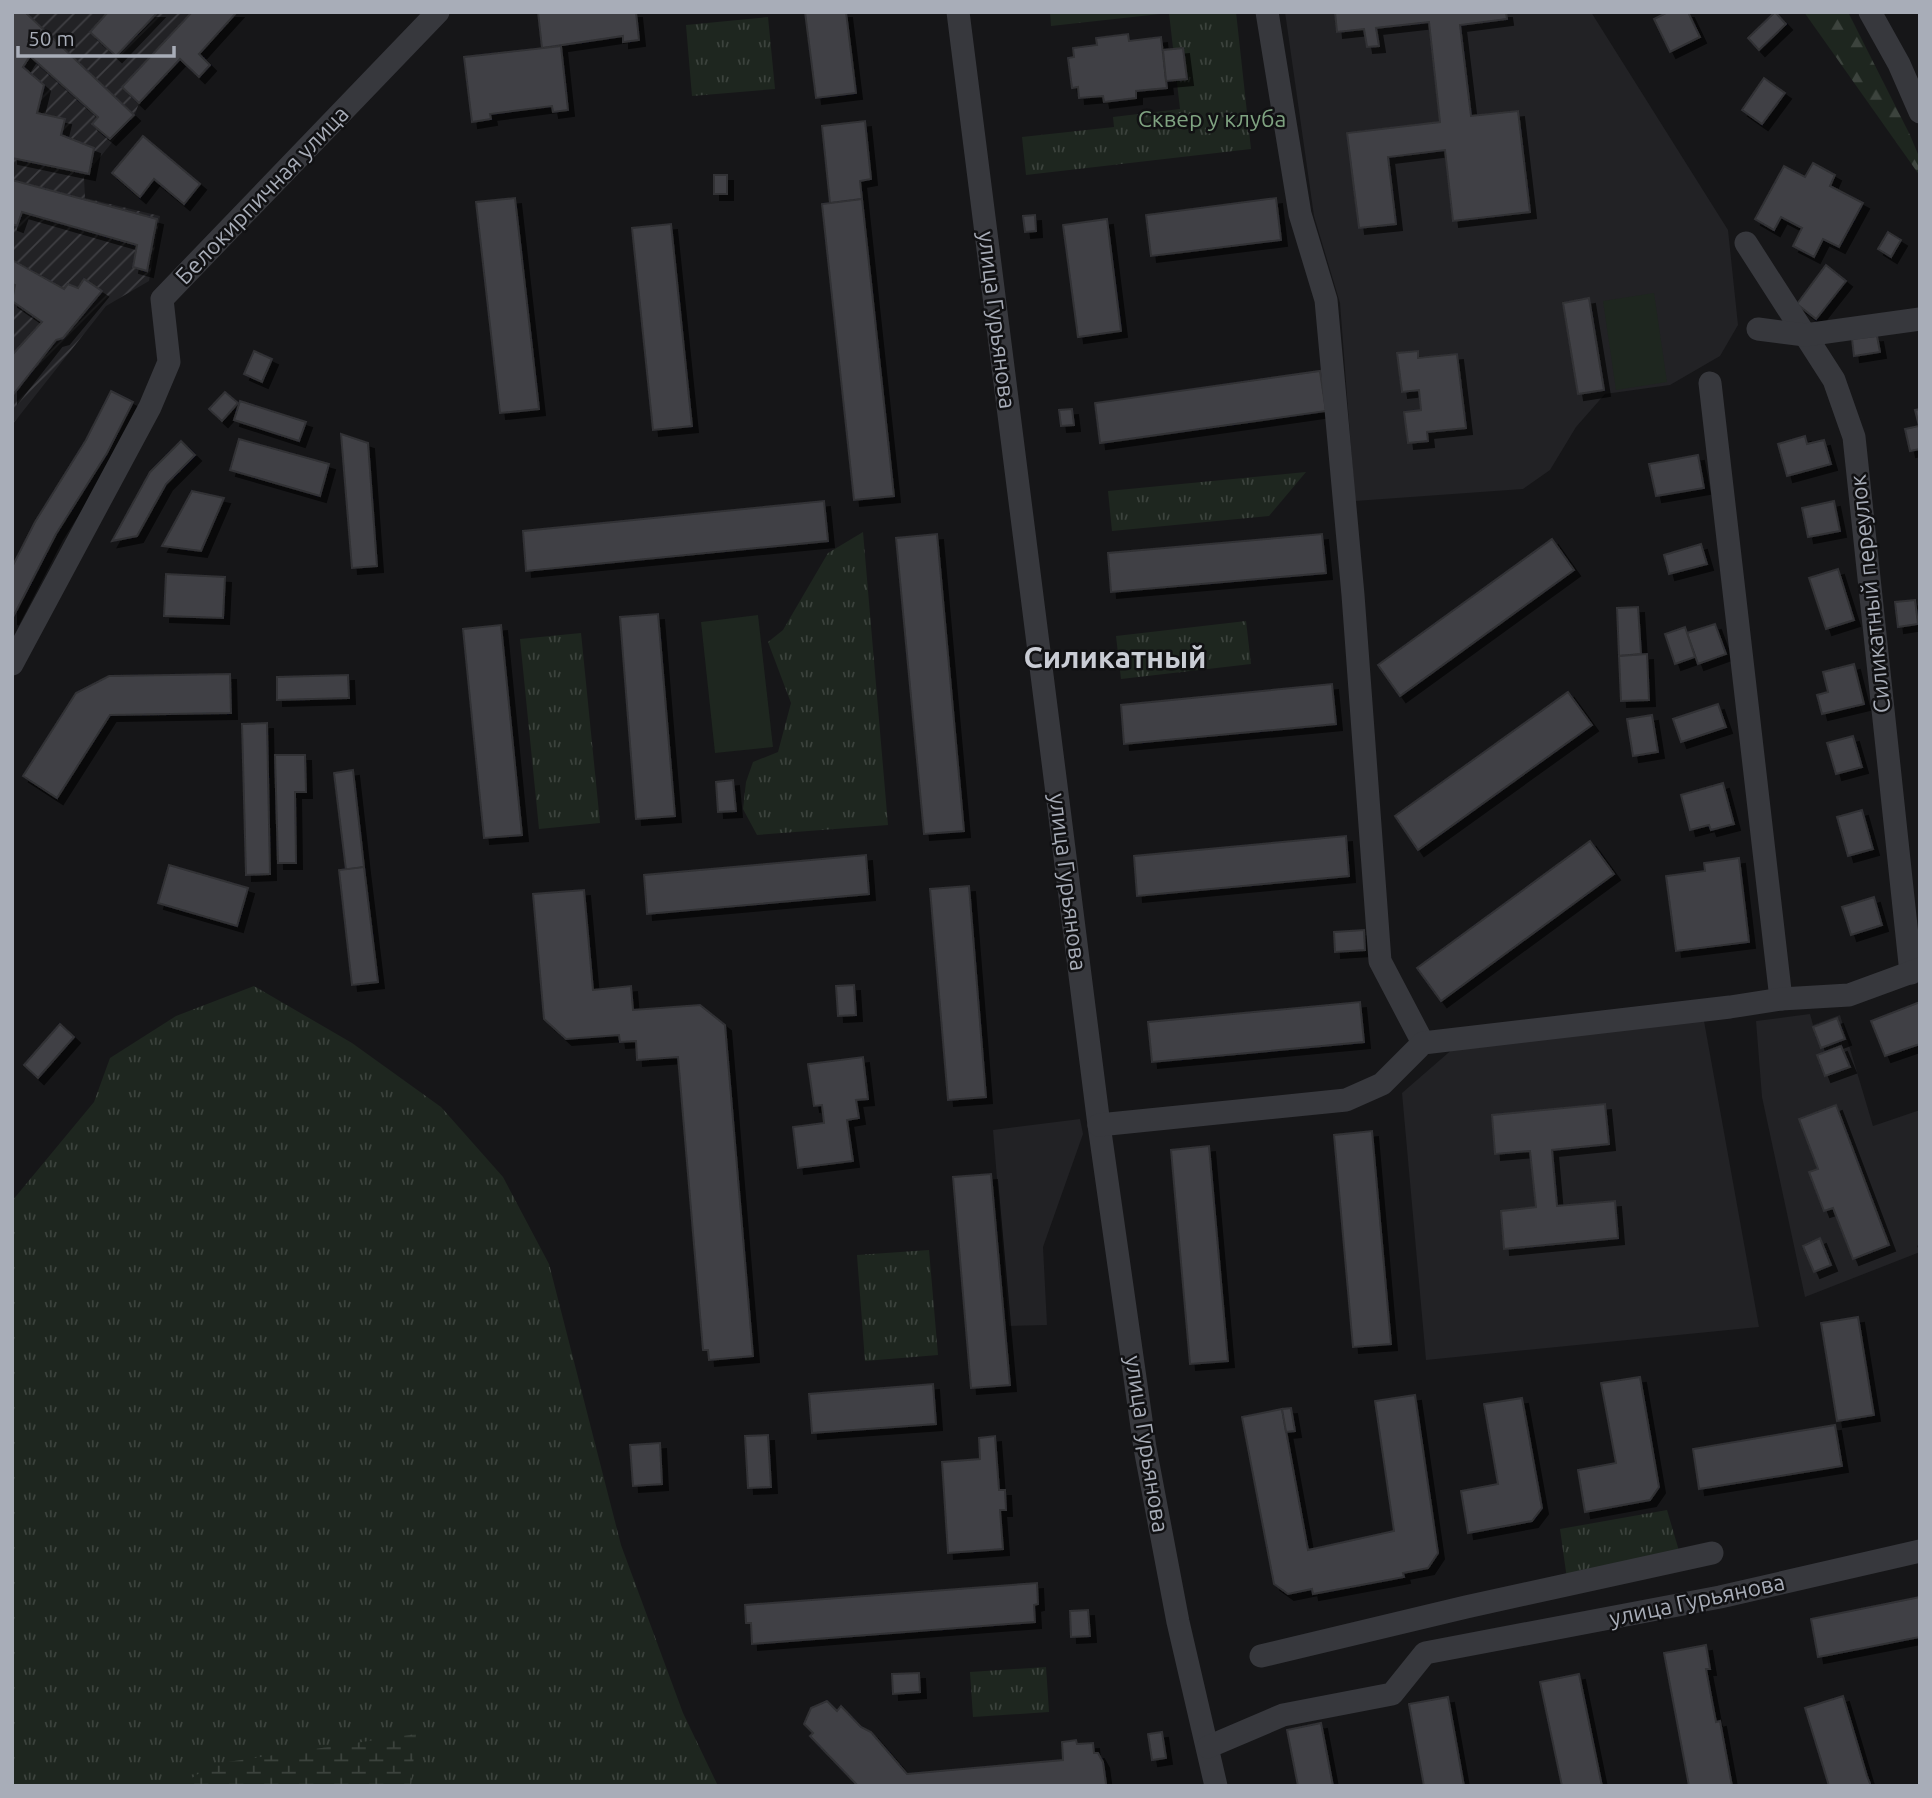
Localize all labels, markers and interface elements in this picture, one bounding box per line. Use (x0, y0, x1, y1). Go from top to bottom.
scale bar (18, 14, 173, 58)
text: 50 m (28, 26, 75, 50)
street label: Белокирпичная улица (170, 101, 353, 289)
park label: Сквер у клуба (1138, 106, 1286, 131)
street label: улица Гурьянова (974, 230, 1021, 410)
street label: Силикатный переулок (1845, 473, 1894, 714)
district label: Силикатный (1024, 640, 1206, 674)
street label: улица Гурьянова (1045, 792, 1092, 972)
street label: улица Гурьянова (1121, 1354, 1174, 1534)
street label: улица Гурьянова (1607, 1569, 1787, 1630)

